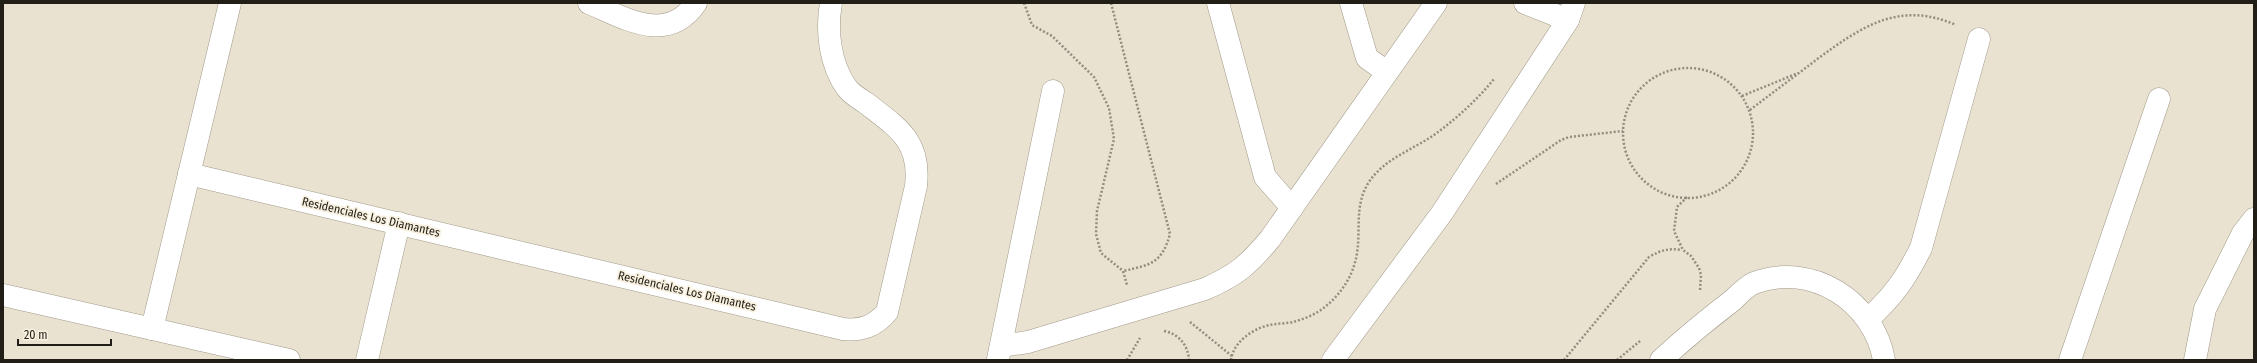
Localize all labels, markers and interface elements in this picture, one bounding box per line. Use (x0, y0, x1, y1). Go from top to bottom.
street label: Residenciales Los Diamantes (301, 194, 441, 240)
street label: Residenciales Los Diamantes (617, 268, 757, 314)
scale bar (18, 321, 111, 347)
text: 20 m (24, 328, 48, 342)

